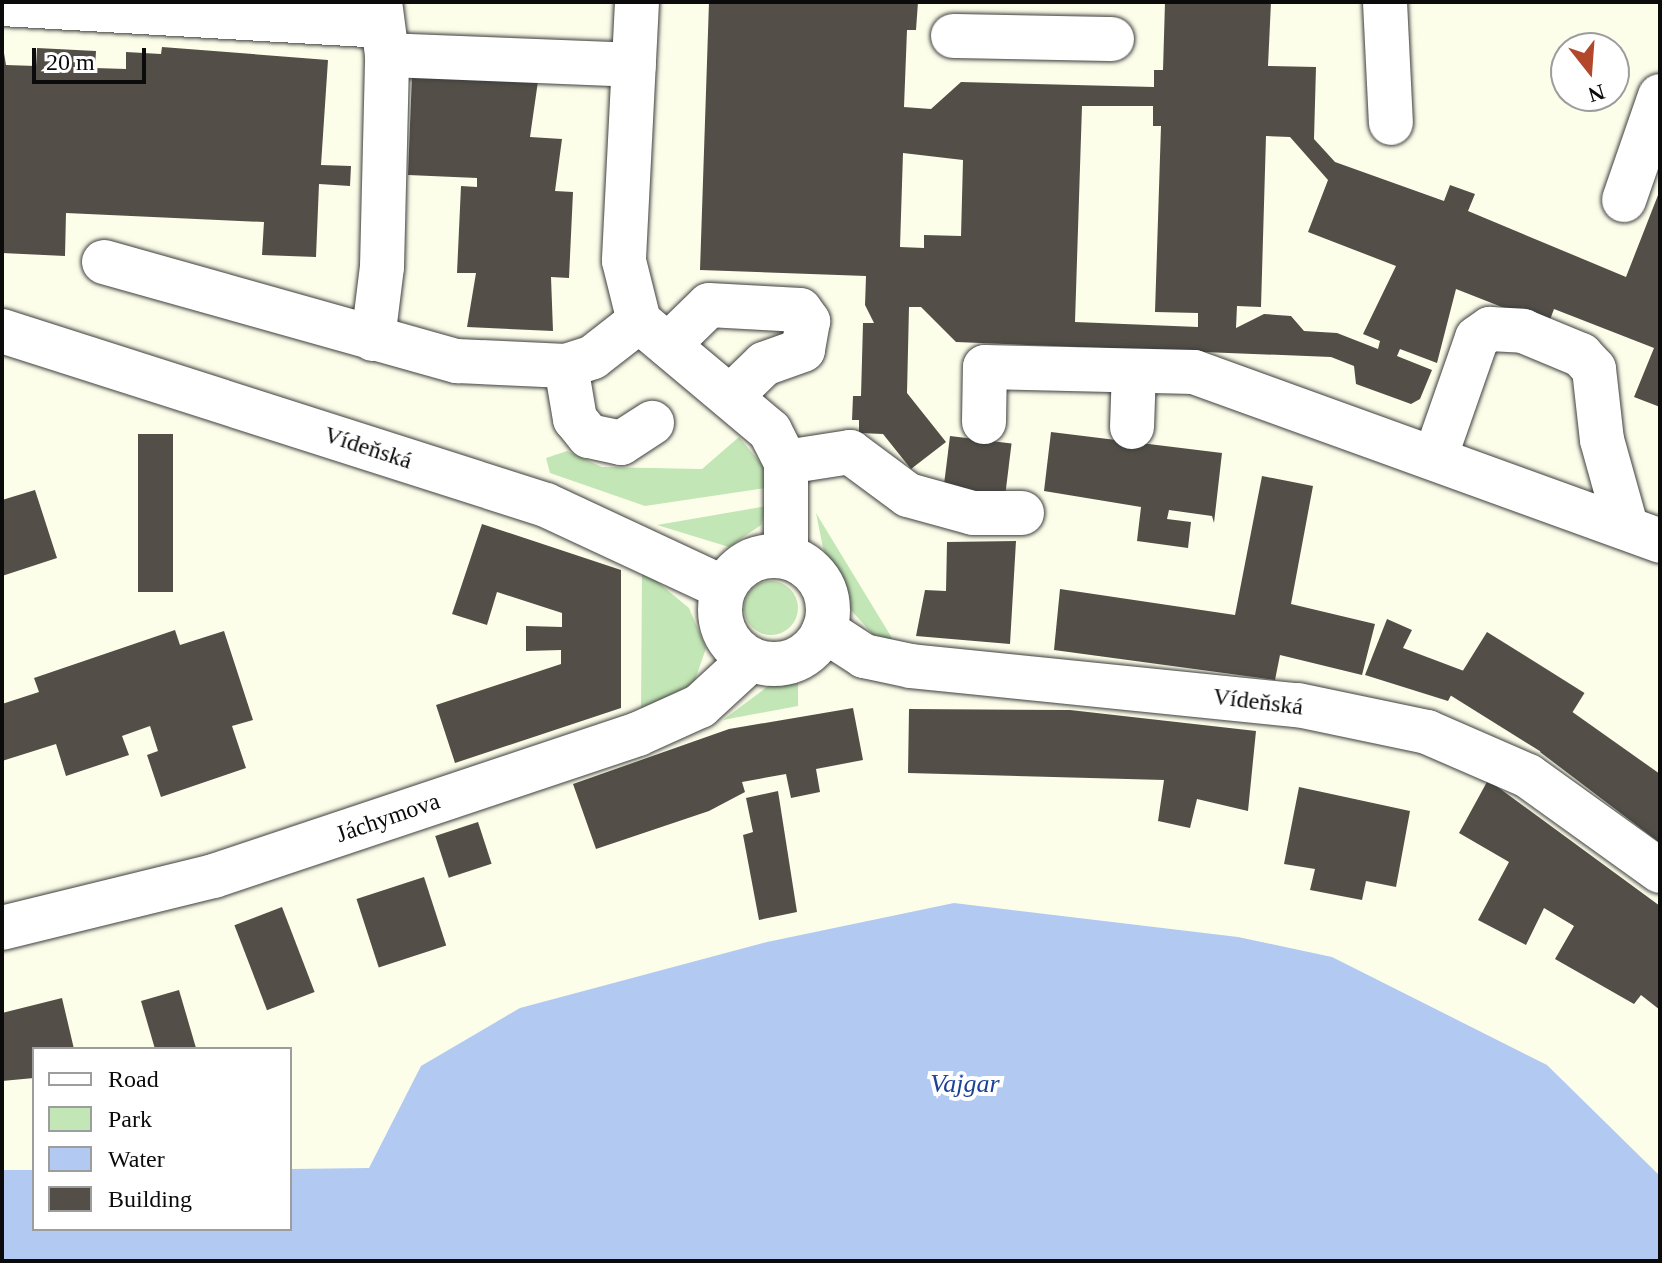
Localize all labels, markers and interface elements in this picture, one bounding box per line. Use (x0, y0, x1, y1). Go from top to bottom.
scale bar (36, 32, 150, 82)
north arrow (1550, 32, 1630, 112)
text: 20 m (46, 49, 95, 75)
text: N (1585, 79, 1608, 108)
street label: Vídeňská (320, 420, 416, 476)
street label: Vídeňská (1211, 682, 1305, 722)
street label: Jáchymova (332, 787, 444, 849)
legend (32, 1047, 292, 1231)
text: Road (108, 1066, 159, 1092)
water label: Vajgar (930, 1068, 1000, 1100)
text: Park (108, 1106, 152, 1132)
text: Water (108, 1146, 165, 1172)
text: Building (108, 1186, 192, 1212)

